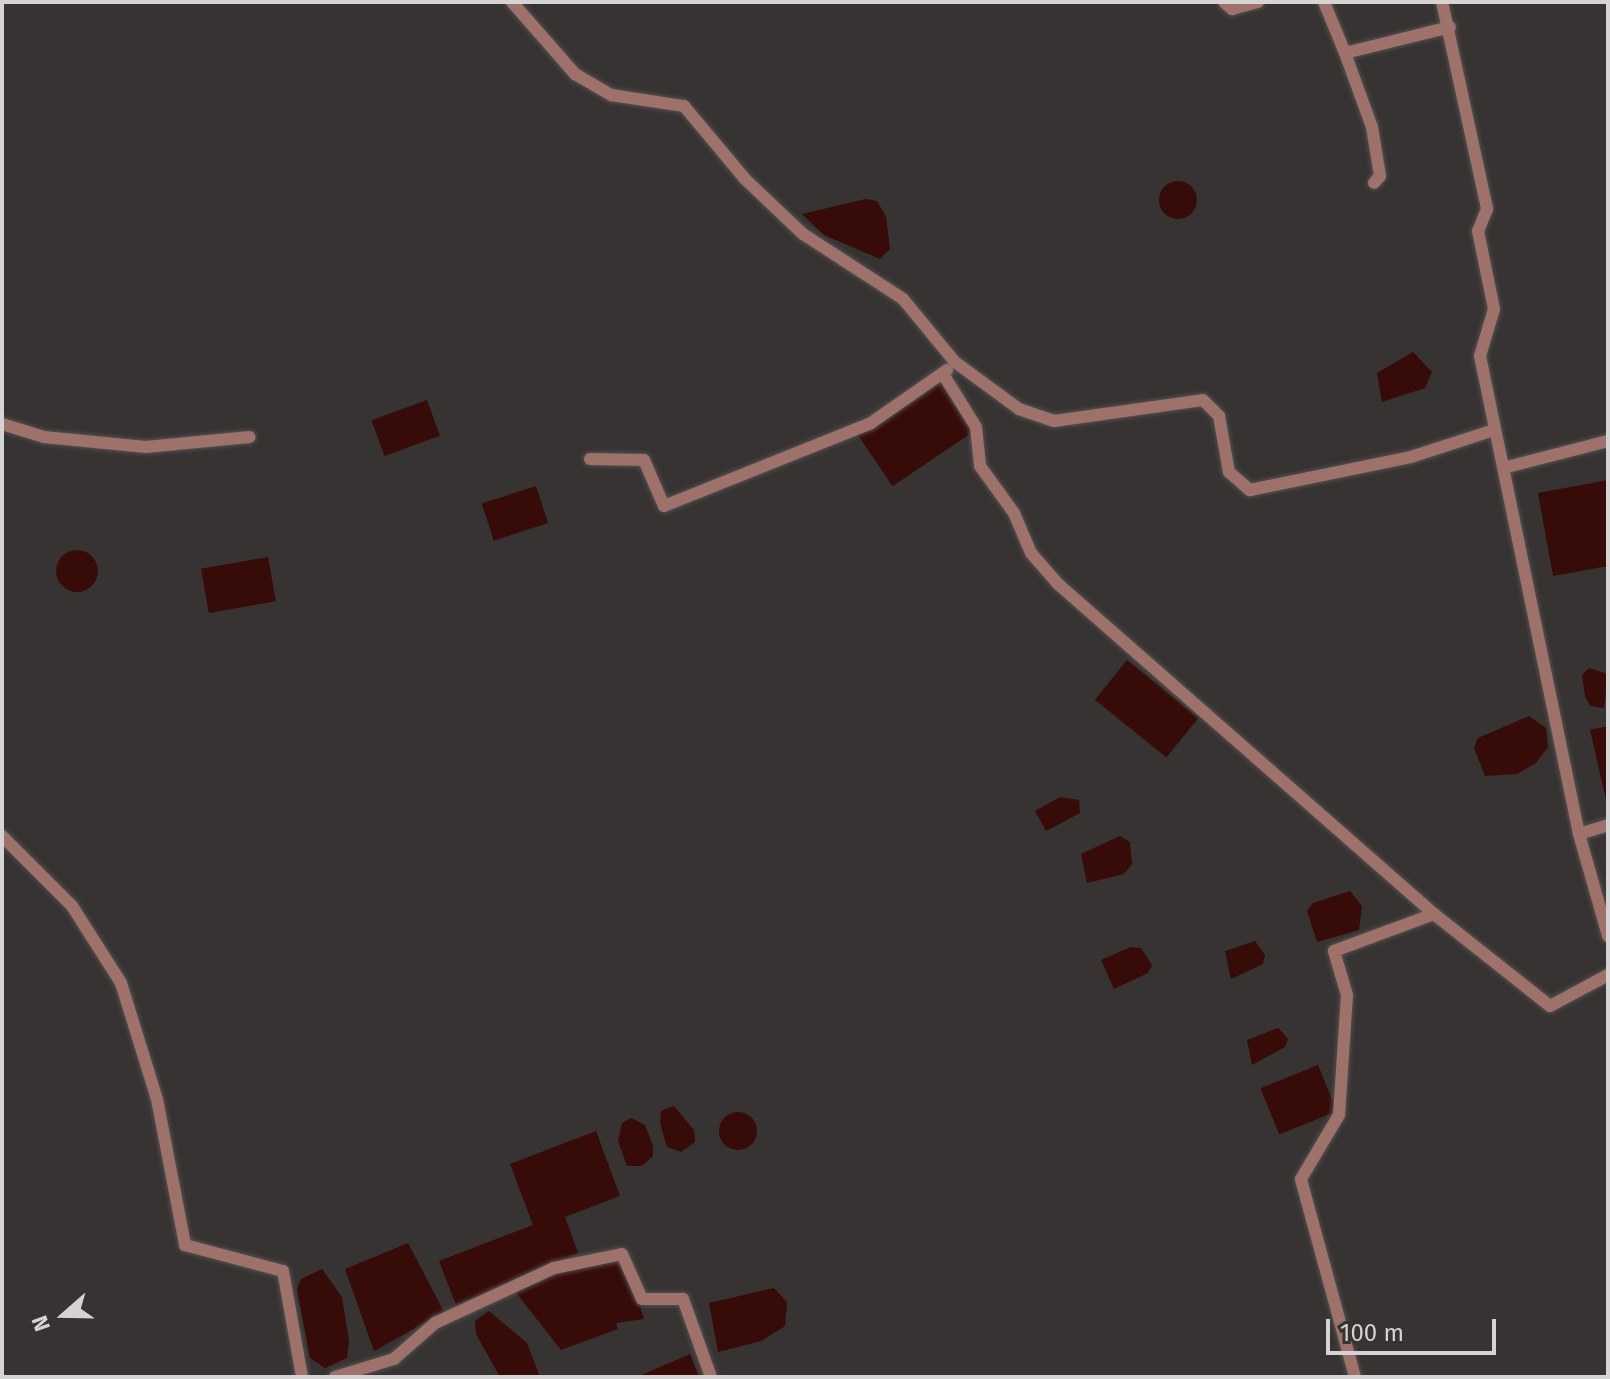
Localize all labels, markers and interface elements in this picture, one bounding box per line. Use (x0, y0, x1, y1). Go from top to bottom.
north arrow (24, 1275, 104, 1355)
scale bar (1330, 1303, 1500, 1353)
text: N (26, 1312, 56, 1335)
text: 100 m (1340, 1319, 1404, 1347)

